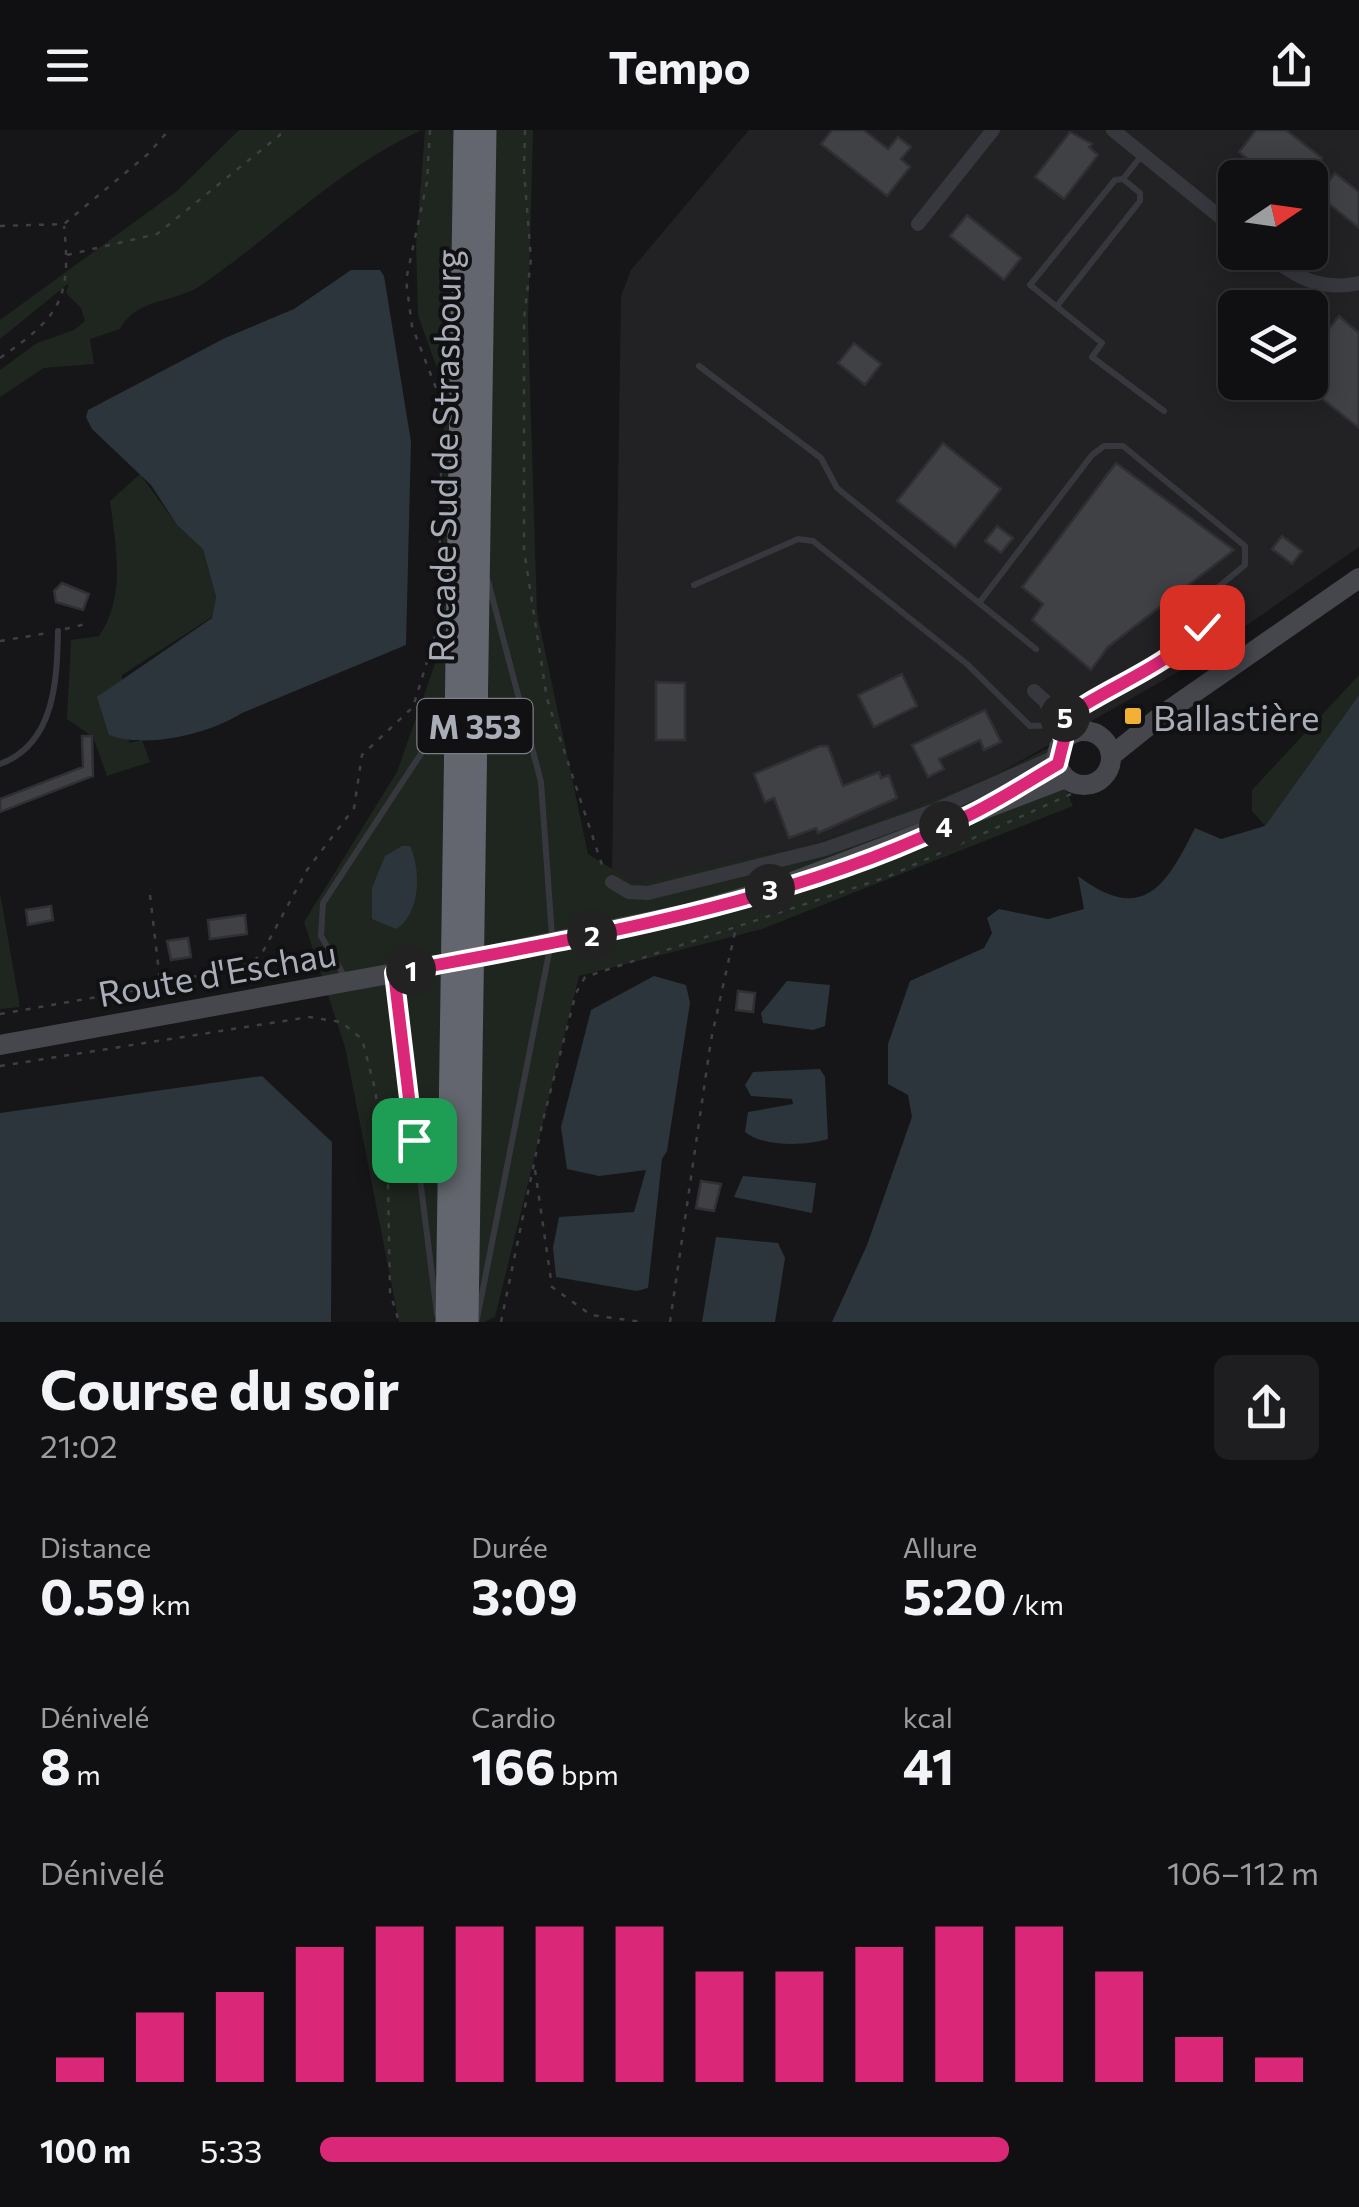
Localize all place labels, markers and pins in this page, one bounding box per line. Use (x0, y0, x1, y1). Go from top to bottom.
pin (1160, 585, 1245, 670)
pin: 5 (1040, 692, 1090, 742)
place label: Ballastière (1153, 695, 1319, 738)
marker: Ballastière (1122, 705, 1144, 727)
pin: 4 (919, 801, 969, 851)
pin: 3 (745, 864, 795, 914)
pin: 2 (567, 910, 617, 960)
pin: 1 (386, 945, 436, 995)
pin (372, 1098, 457, 1183)

